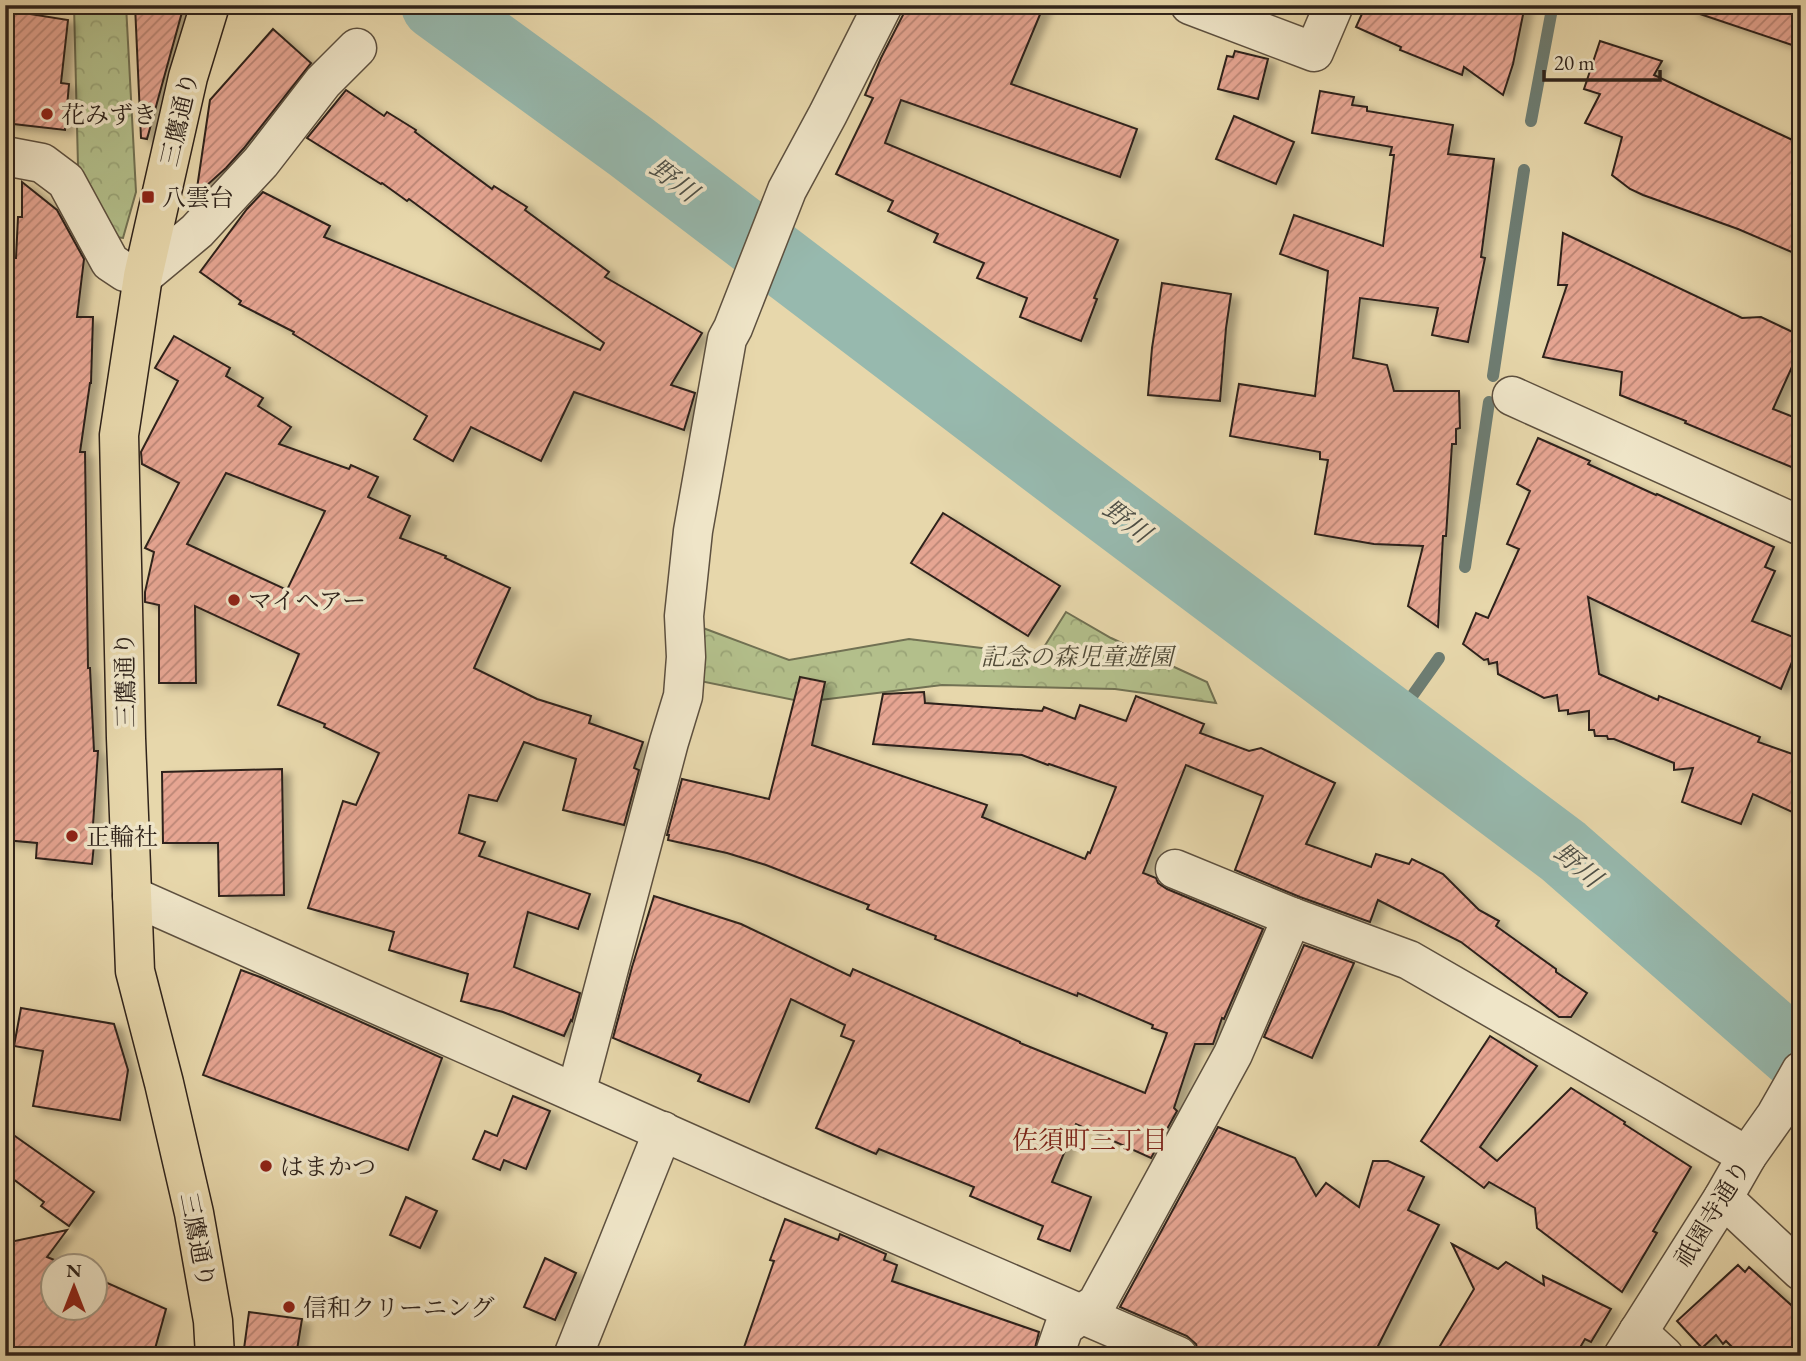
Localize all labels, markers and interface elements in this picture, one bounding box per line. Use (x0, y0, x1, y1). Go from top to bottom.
scale bar (1544, 38, 1659, 82)
text: 20 m (1554, 49, 1595, 76)
street label: 三鷹通り (153, 69, 205, 169)
place label: 花みずき (61, 99, 157, 130)
marker: 花みずき (39, 106, 55, 122)
water label: 野川 (643, 151, 707, 211)
place label: 八雲台 (162, 182, 234, 213)
marker: 八雲台 (140, 189, 156, 205)
water label: 野川 (1096, 492, 1160, 552)
place label: マイヘアー (248, 585, 366, 616)
marker: マイヘアー (226, 592, 242, 608)
street label: 三鷹通り (109, 632, 141, 728)
park label: 記念の森児童遊園 (981, 641, 1177, 672)
place label: 正輪社 (86, 821, 158, 852)
marker: 正輪社 (64, 828, 80, 844)
water label: 野川 (1547, 835, 1611, 897)
district label: 佐須町三丁目 (1012, 1123, 1168, 1157)
place label: はまかつ (280, 1151, 376, 1182)
street label: 祇園寺通り (1667, 1154, 1757, 1272)
marker: はまかつ (258, 1158, 274, 1174)
street label: 三鷹通り (174, 1190, 222, 1290)
north arrow (38, 1252, 108, 1322)
text: N (66, 1258, 82, 1283)
place label: 信和クリーニング (303, 1292, 495, 1323)
marker: 信和クリーニング (281, 1299, 297, 1315)

